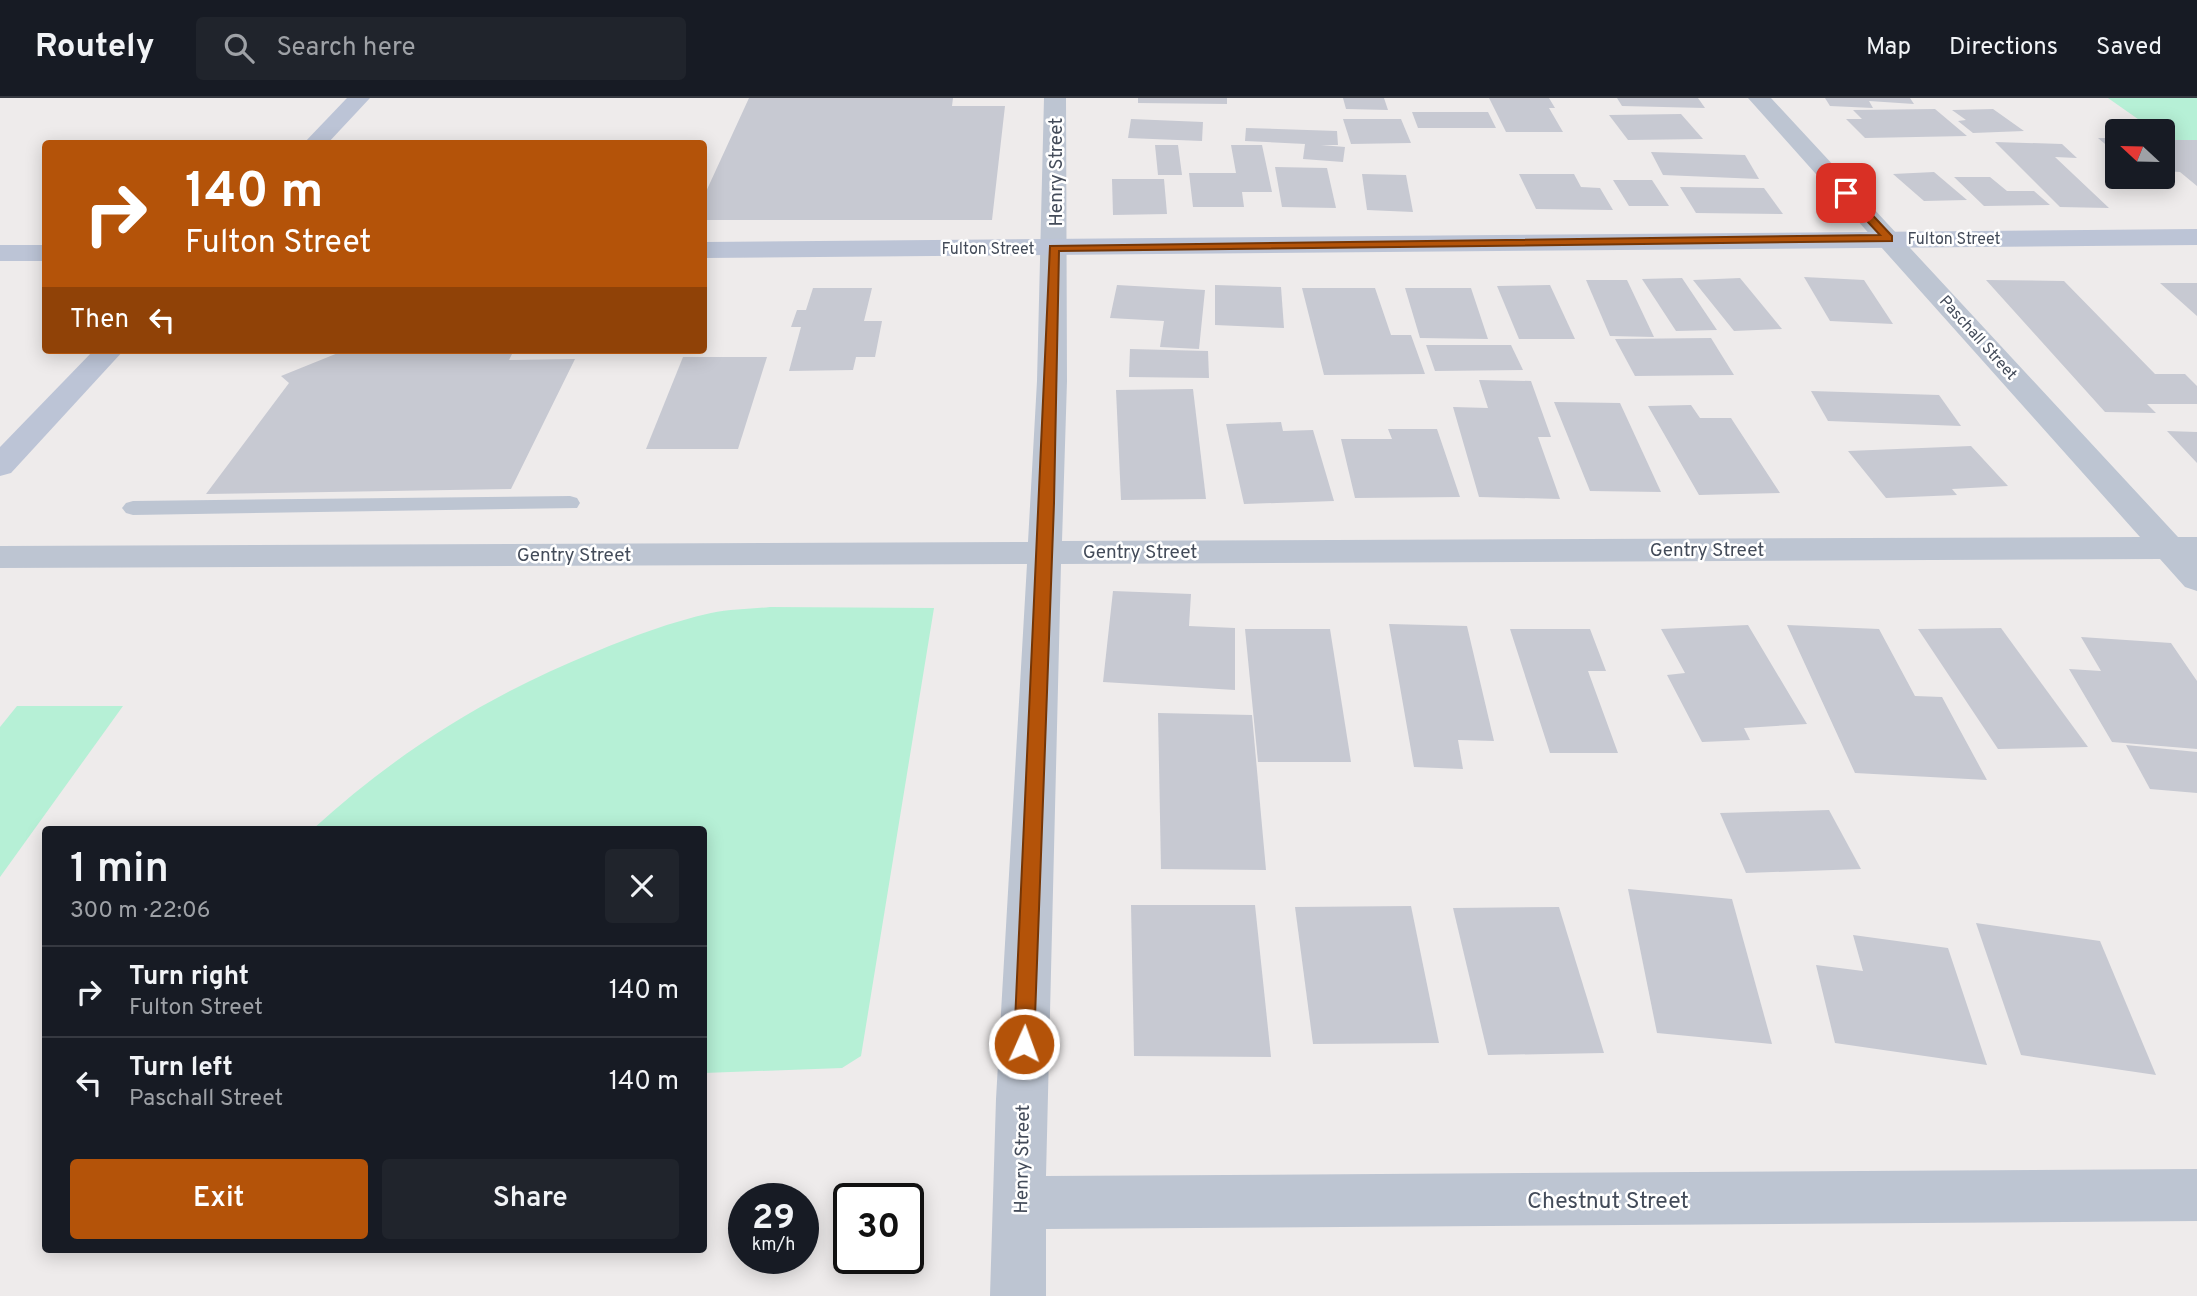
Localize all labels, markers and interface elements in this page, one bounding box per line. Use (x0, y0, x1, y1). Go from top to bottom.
search box (196, 17, 686, 80)
text: Routely (35, 27, 154, 69)
icon: search (220, 29, 258, 67)
text: Search here (276, 32, 415, 65)
text: Map (1866, 33, 1911, 63)
text: Directions (1949, 33, 2058, 63)
text: Saved (2096, 33, 2162, 63)
street label: Henry Street (1045, 117, 1069, 227)
north arrow (2105, 119, 2175, 189)
map controls (2105, 119, 2175, 189)
text: 140 m (185, 163, 324, 225)
pin (1816, 163, 1876, 223)
icon: right (70, 168, 161, 259)
icon: arrive (1827, 174, 1865, 212)
text: Fulton Street (185, 224, 371, 264)
street label: Fulton Street (1907, 230, 2001, 250)
street label: Fulton Street (941, 240, 1035, 260)
street label: Paschall Street (1934, 292, 2021, 385)
icon: left (143, 301, 181, 339)
text: Then (70, 304, 129, 337)
street label: Gentry Street (1650, 539, 1764, 563)
street label: Gentry Street (1083, 541, 1197, 565)
street label: Gentry Street (517, 544, 631, 568)
text: 1 min (70, 844, 169, 897)
button: close (605, 849, 679, 923)
text: 300 m · 22:06 (70, 897, 210, 926)
text: Turn right (129, 961, 249, 994)
icon: right (70, 973, 108, 1011)
text: 140 m (609, 975, 679, 1008)
text: Fulton Street (129, 994, 263, 1023)
position arrow (987, 1007, 1061, 1081)
text: Turn left (129, 1052, 233, 1085)
icon: left (70, 1064, 108, 1102)
text: 140 m (609, 1066, 679, 1099)
text: Paschall Street (129, 1085, 283, 1114)
street label: Henry Street (1010, 1104, 1036, 1214)
button: Exit (70, 1159, 368, 1239)
button: Share (382, 1159, 679, 1239)
speed limit sign: 30 (833, 1183, 924, 1274)
street label: Chestnut Street (1527, 1188, 1689, 1217)
text: 29 (752, 1197, 795, 1241)
text: km/h (752, 1234, 795, 1257)

